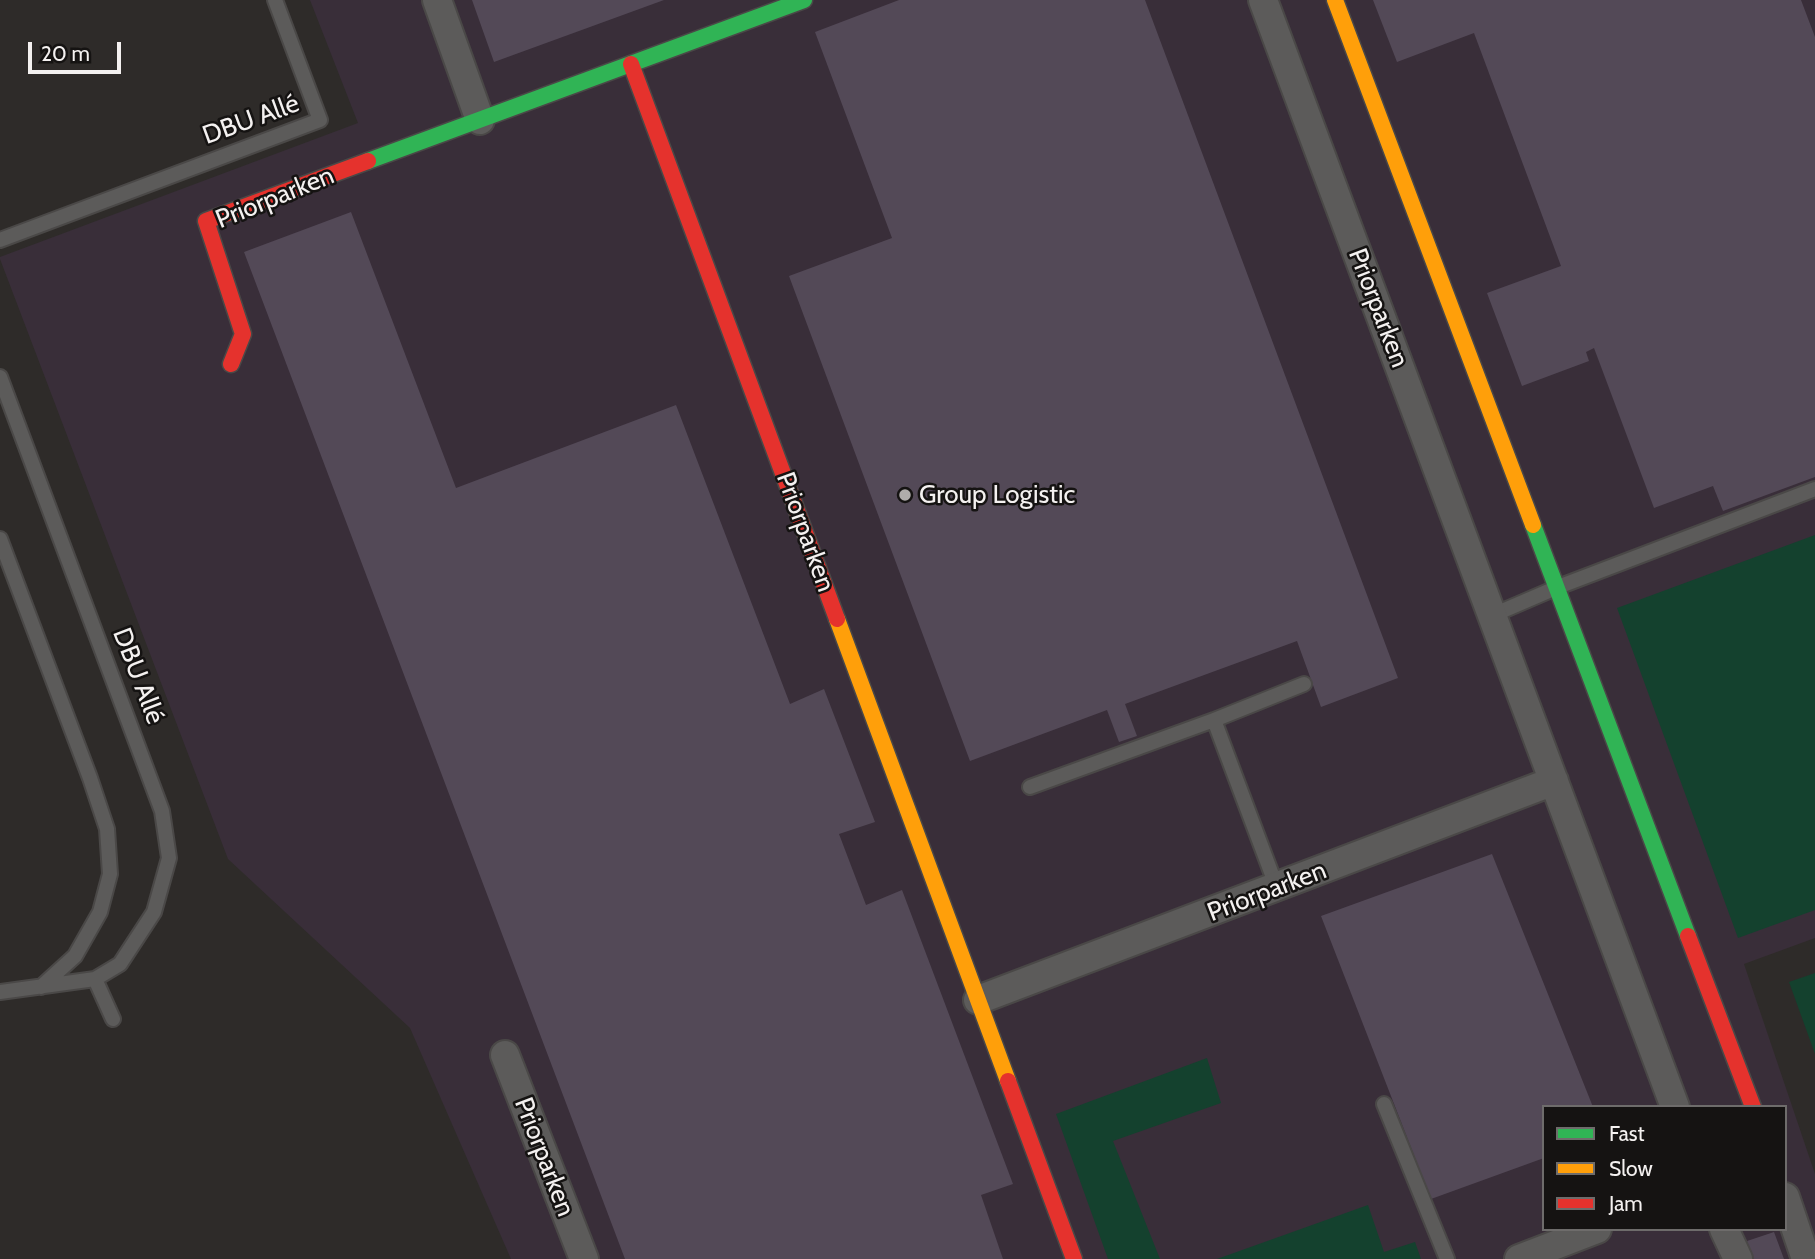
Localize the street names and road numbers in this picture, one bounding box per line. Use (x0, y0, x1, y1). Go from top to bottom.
street label: DBU Allé (198, 88, 304, 152)
street label: Priorparken (211, 160, 339, 236)
street label: Priorparken (1341, 244, 1415, 372)
street label: Priorparken (769, 468, 841, 596)
street label: DBU Allé (105, 624, 171, 728)
street label: Priorparken (1203, 855, 1331, 929)
street label: Priorparken (507, 1093, 581, 1221)

